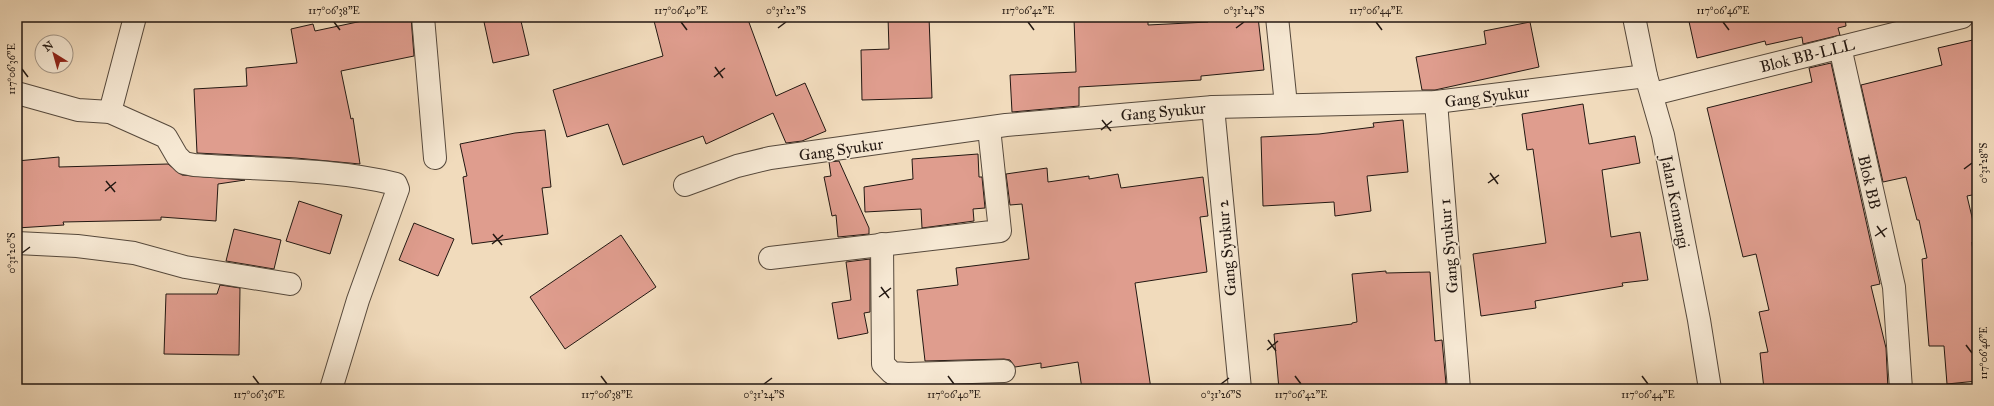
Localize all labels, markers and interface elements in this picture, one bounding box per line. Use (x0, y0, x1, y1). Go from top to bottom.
text: 117°06'38"E (308, 5, 360, 17)
text: 117°06'40"E (654, 5, 708, 17)
text: 0°31'22"S (766, 5, 806, 17)
text: 117°06'42"E (1002, 5, 1054, 17)
text: 0°31'24"S (1224, 5, 1265, 17)
text: 117°06'44"E (1349, 5, 1403, 17)
text: 117°06'46"E (1697, 5, 1749, 17)
north arrow (34, 34, 74, 74)
street label: Blok BB-LLL (1758, 35, 1857, 76)
text: N (41, 38, 56, 54)
text: 117°06'36"E (6, 43, 18, 95)
street label: Gang Syukur (1444, 82, 1531, 112)
street label: Gang Syukur (1120, 98, 1206, 126)
street label: Gang Syukur (798, 134, 885, 166)
text: 0°31'28"S (1978, 142, 1990, 183)
street label: Jalan Kemangi (1656, 152, 1694, 251)
street label: Blok BB (1854, 153, 1885, 211)
street label: Gang Syukur 1 (1435, 198, 1463, 294)
street label: Gang Syukur 2 (1213, 199, 1241, 297)
text: 0°31'20"S (6, 232, 18, 274)
text: 117°06'46"E (1978, 327, 1990, 379)
text: 117°06'36"E (233, 389, 285, 401)
text: 117°06'38"E (581, 389, 633, 401)
text: 0°31'24"S (744, 389, 785, 401)
text: 117°06'40"E (927, 389, 981, 401)
text: 0°31'26"S (1201, 389, 1241, 401)
text: 117°06'42"E (1275, 389, 1327, 401)
text: 117°06'44"E (1621, 389, 1675, 401)

